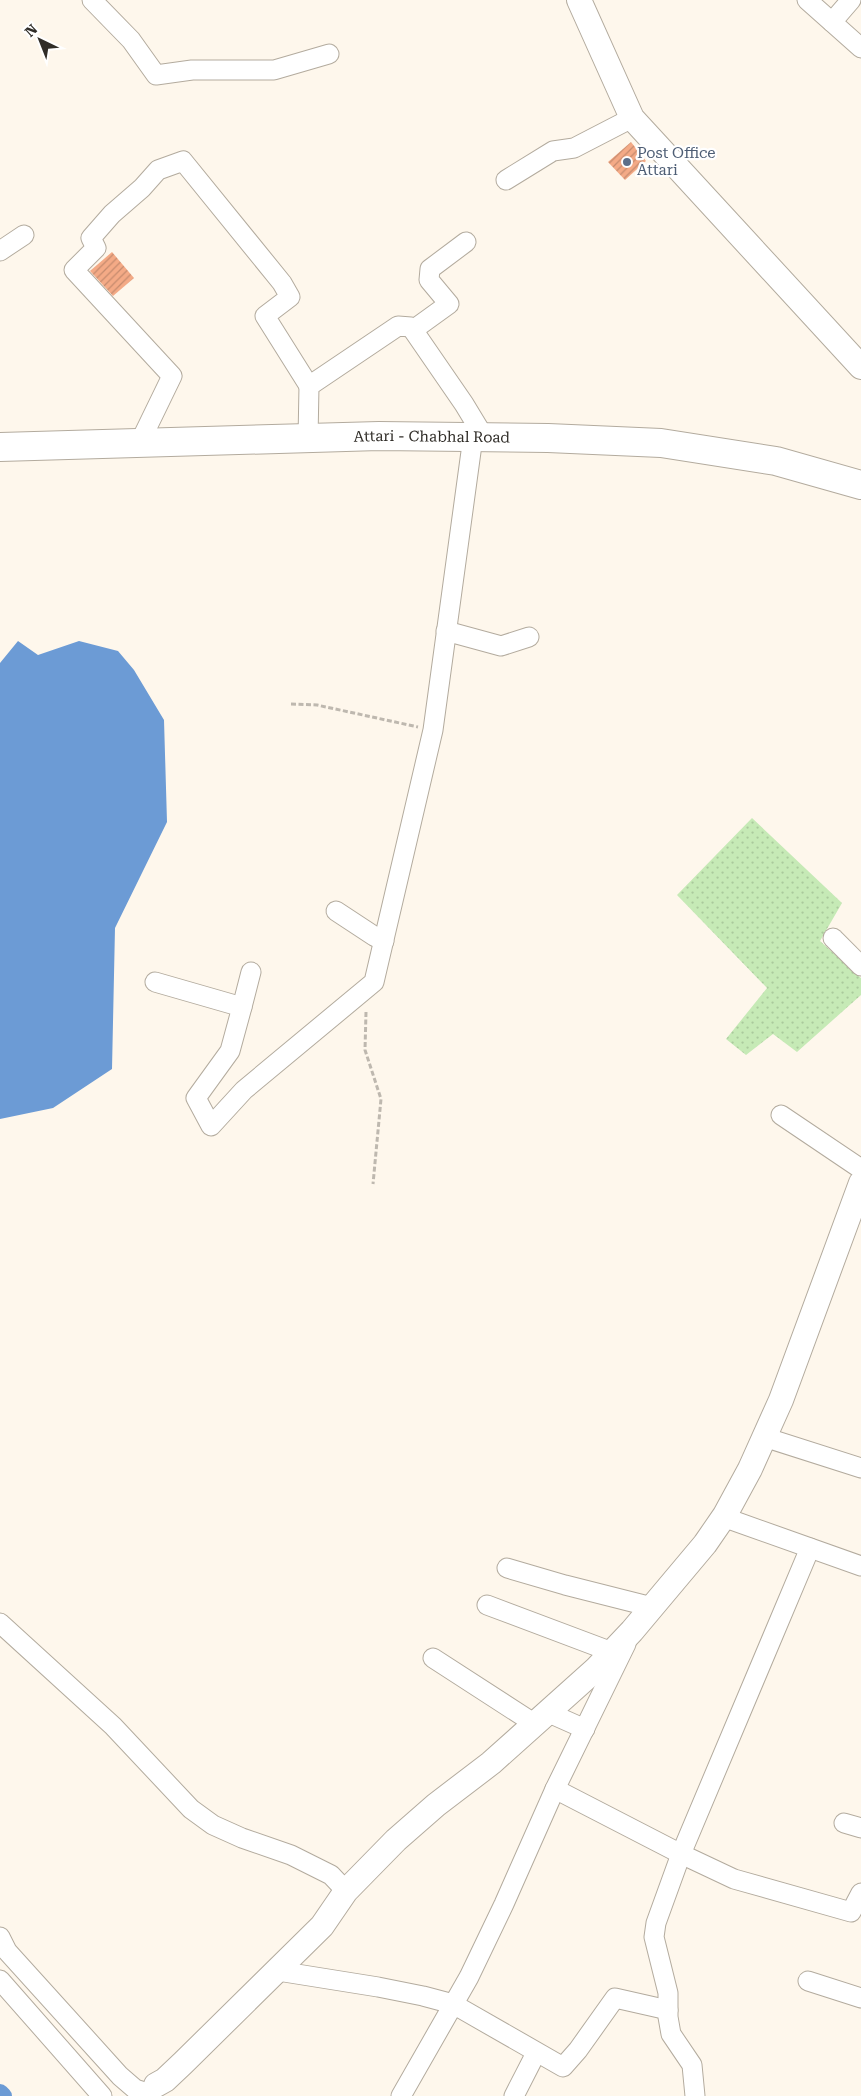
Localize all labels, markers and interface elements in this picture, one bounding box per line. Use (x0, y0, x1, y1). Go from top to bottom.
north arrow (15, 15, 65, 65)
text: N (22, 21, 41, 40)
place label: Post Office Attari (637, 144, 716, 179)
marker: Post Office Attari (621, 156, 633, 168)
street label: Attari - Chabhal Road (353, 427, 511, 447)

